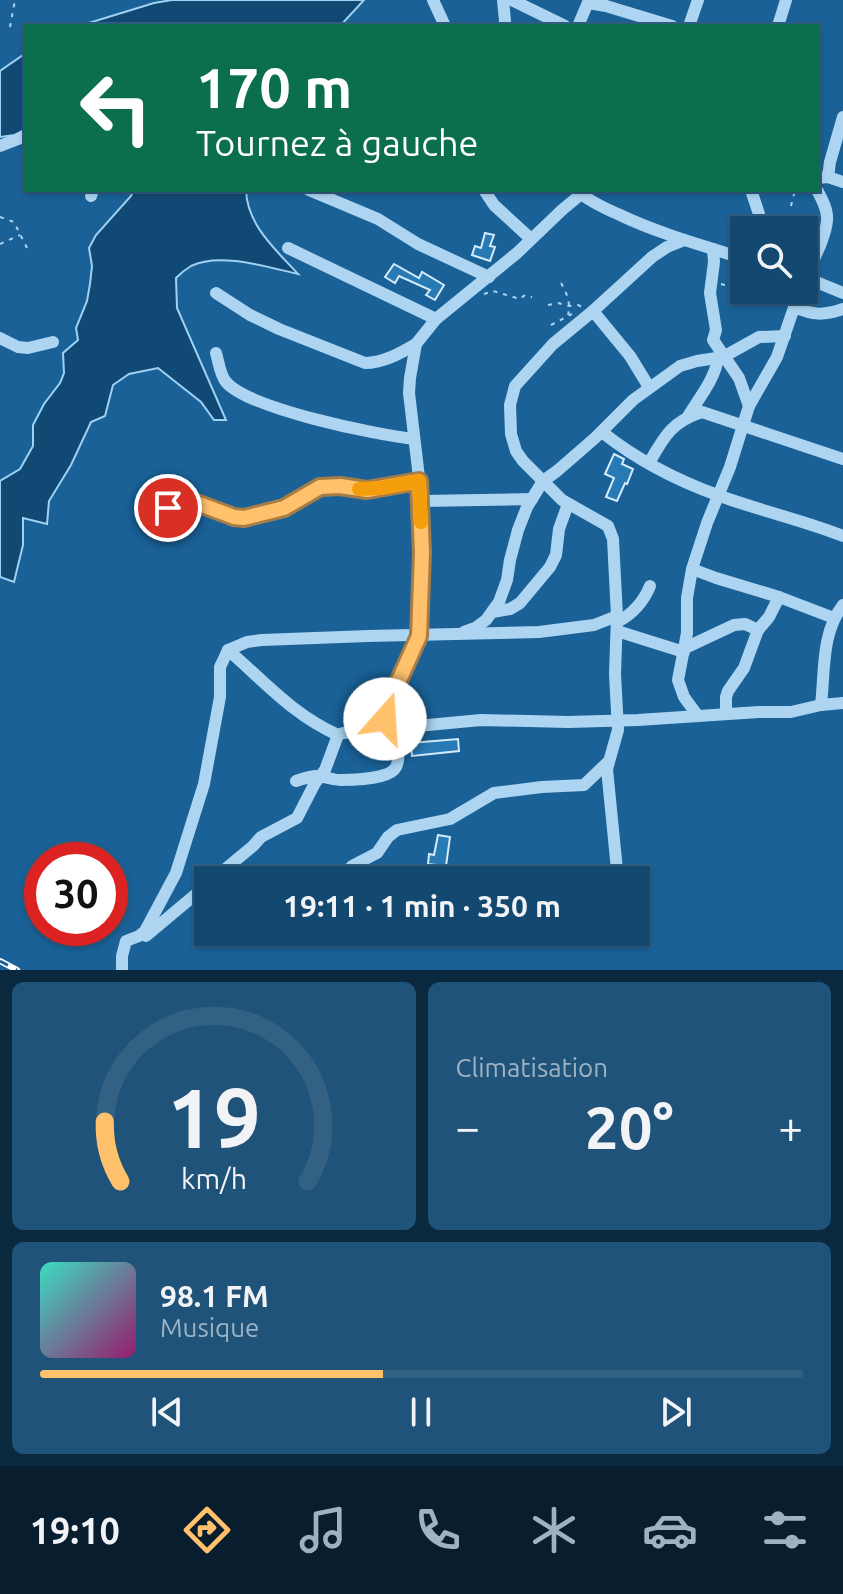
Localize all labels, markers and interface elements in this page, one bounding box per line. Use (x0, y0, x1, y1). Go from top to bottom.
icon: left (64, 56, 168, 160)
text: 170 m (196, 56, 352, 119)
text: Tournez à gauche (196, 122, 478, 163)
map controls (730, 216, 818, 304)
button: search (730, 216, 818, 304)
pin (134, 474, 202, 542)
icon: arrive (146, 486, 190, 530)
position arrow (343, 677, 427, 761)
speed limit sign: 30 (24, 842, 128, 946)
text: 19:11 · 1 min · 350 m (283, 889, 561, 923)
text: Climatisation (456, 1053, 608, 1082)
text: 19 (167, 1070, 261, 1164)
text: 20° (585, 1093, 674, 1160)
text: − (456, 1102, 480, 1151)
text: + (778, 1102, 803, 1151)
text: km/h (181, 1162, 247, 1194)
text: 98.1 FM (160, 1279, 269, 1313)
text: Musique (160, 1313, 259, 1342)
icon: previous (145, 1390, 189, 1434)
icon: pause (399, 1390, 443, 1434)
icon: next (654, 1390, 698, 1434)
icon: directions (179, 1502, 235, 1558)
icon: music (295, 1502, 351, 1558)
icon: phone (410, 1502, 466, 1558)
icon: climate (526, 1502, 582, 1558)
icon: car (642, 1502, 698, 1558)
icon: filters (757, 1502, 813, 1558)
text: 19:10 (30, 1510, 120, 1551)

